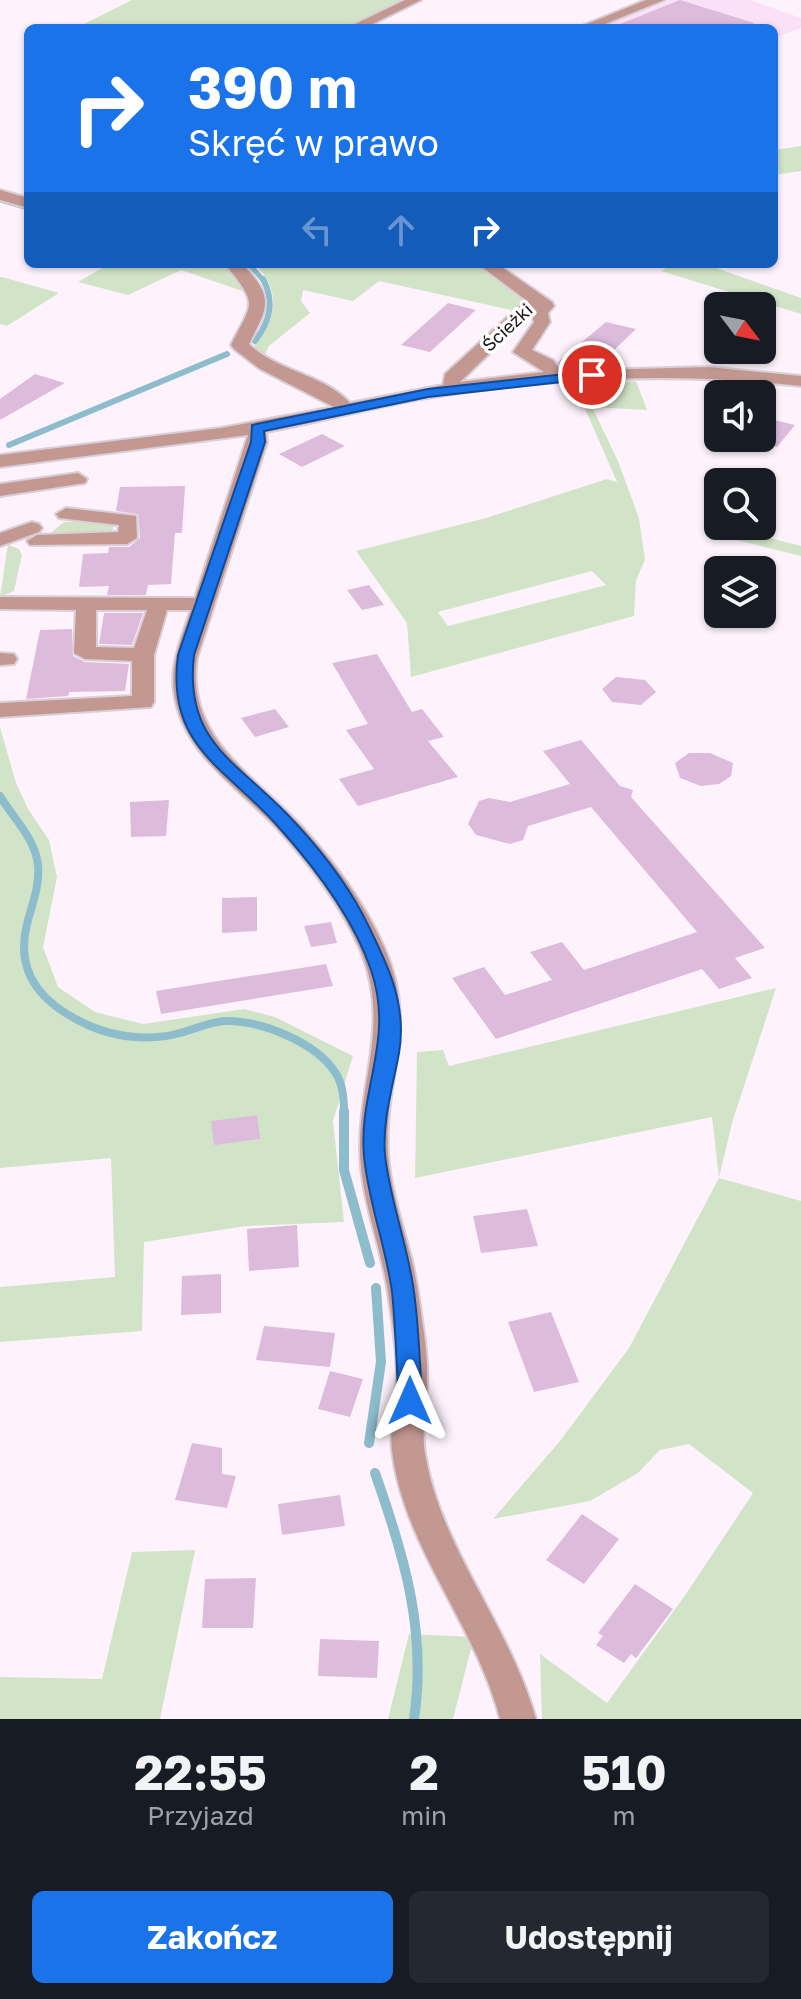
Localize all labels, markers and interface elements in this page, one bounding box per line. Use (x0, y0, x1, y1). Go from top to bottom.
text: 390 m (188, 53, 357, 120)
icon: right (56, 56, 160, 160)
text: Skręć w prawo (188, 121, 439, 164)
icon: left (295, 208, 339, 252)
icon: ahead (379, 208, 423, 252)
icon: right (463, 208, 507, 252)
north arrow (704, 292, 776, 364)
map controls (704, 292, 776, 628)
street label: Ścieżki (477, 298, 537, 356)
pin (558, 341, 626, 409)
icon: arrive (570, 353, 614, 397)
button: sound (704, 380, 776, 452)
button: search (704, 468, 776, 540)
button: layers (704, 556, 776, 628)
position arrow (368, 1359, 452, 1443)
text: 22:55 (134, 1743, 267, 1801)
text: 2 (409, 1743, 439, 1801)
text: 510 (581, 1743, 667, 1801)
text: Przyjazd (147, 1800, 254, 1831)
text: min (401, 1800, 447, 1831)
text: m (613, 1800, 636, 1831)
button: Zakończ (32, 1891, 393, 1983)
button: Udostępnij (409, 1891, 769, 1983)

